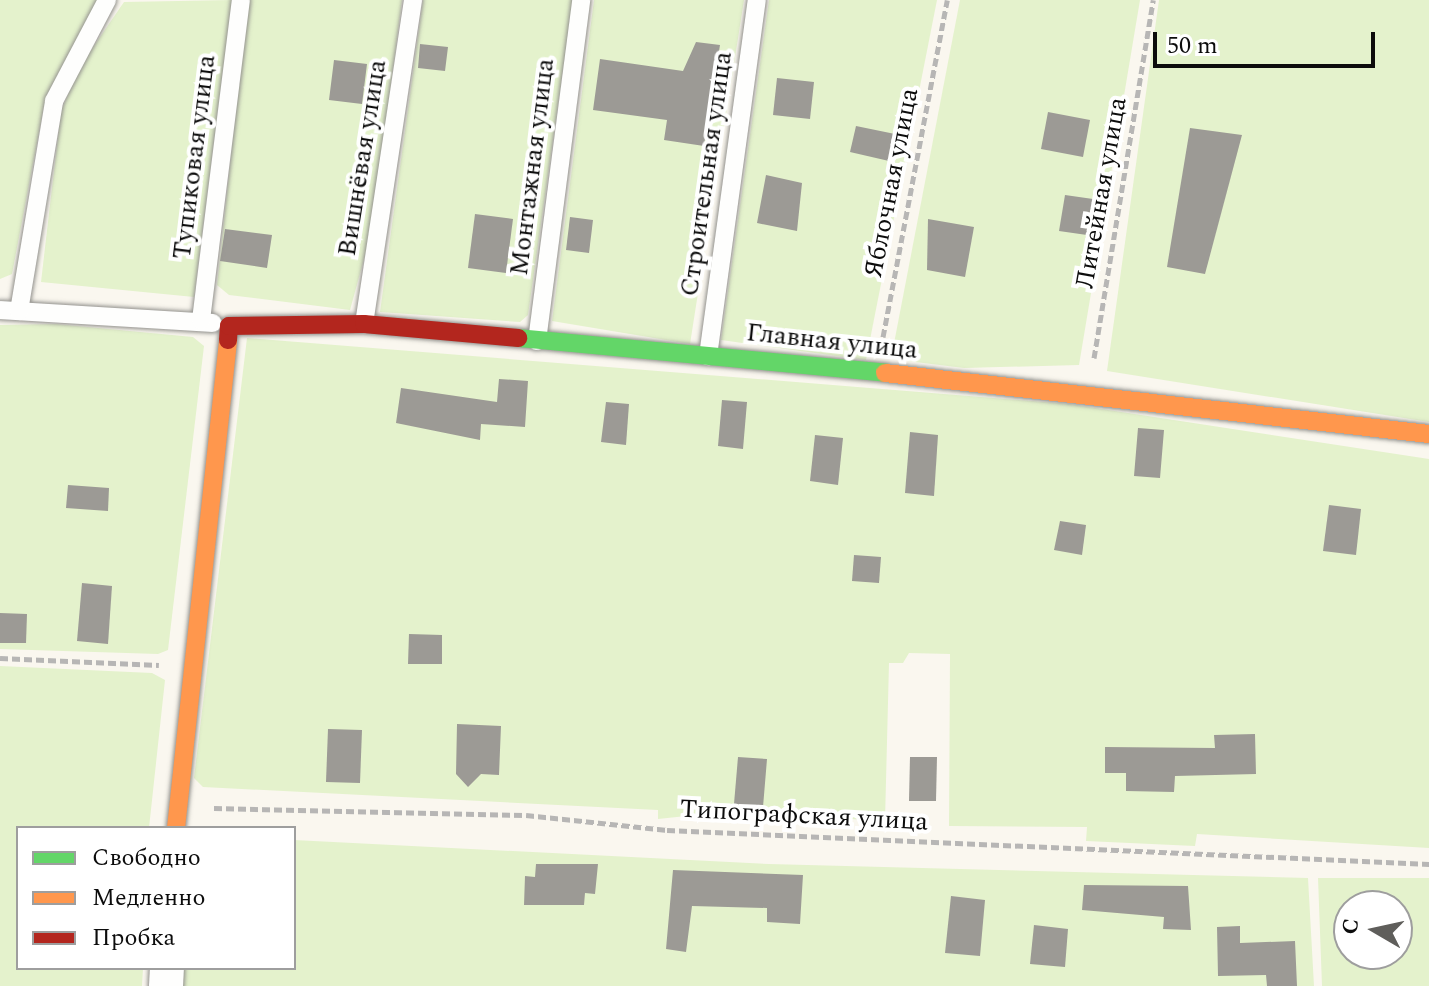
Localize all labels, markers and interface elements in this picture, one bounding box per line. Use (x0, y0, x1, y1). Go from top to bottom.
scale bar (1157, 16, 1379, 66)
text: 50 m (1167, 28, 1218, 64)
street label: Строительная улица (674, 50, 740, 298)
street label: Тупиковая улица (167, 53, 223, 261)
street label: Монтажная улица (504, 57, 562, 277)
street label: Вишнёвая улица (332, 58, 394, 258)
street label: Яблочная улица (858, 85, 926, 281)
street label: Литейная улица (1070, 95, 1134, 291)
street label: Главная улица (745, 317, 919, 367)
street label: Типографская улица (679, 794, 929, 838)
legend (16, 826, 296, 970)
text: Свободно (92, 840, 201, 876)
text: Медленно (92, 880, 205, 916)
north arrow (1333, 890, 1413, 970)
text: С (1333, 916, 1368, 937)
text: Пробка (92, 920, 175, 956)

